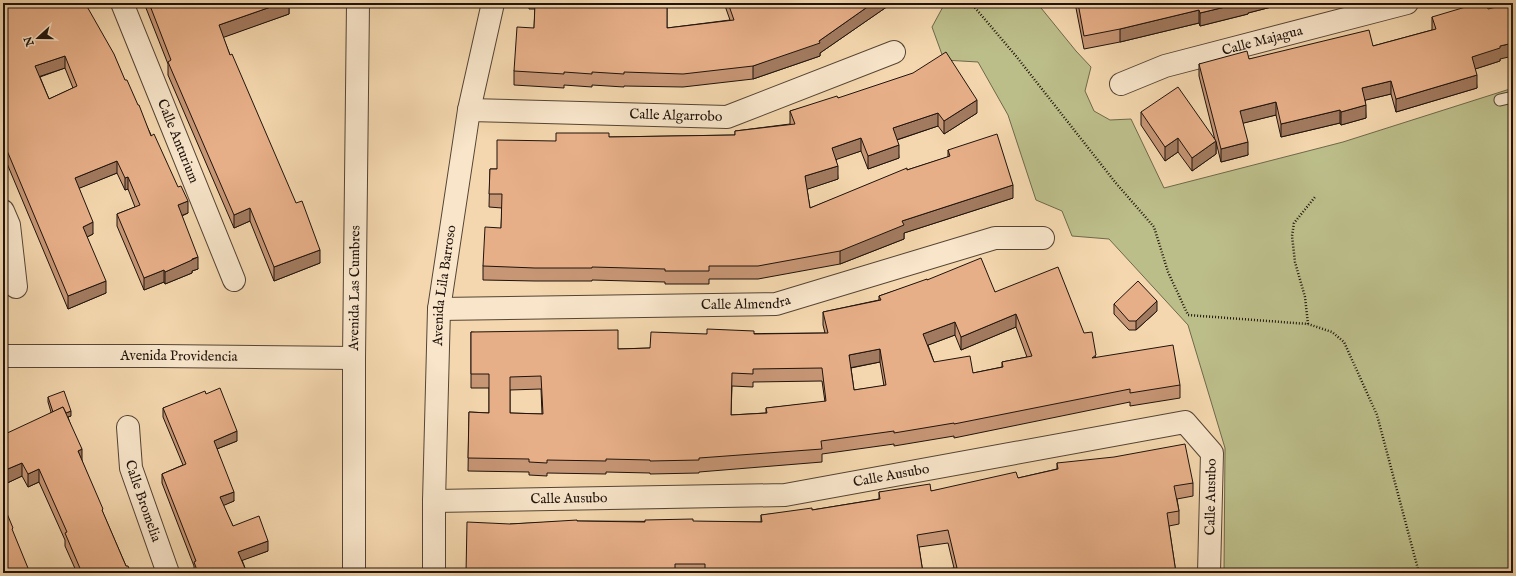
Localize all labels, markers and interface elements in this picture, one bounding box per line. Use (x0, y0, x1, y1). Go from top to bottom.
north arrow (18, 18, 58, 58)
street label: Calle Majagua (1220, 21, 1305, 60)
text: N (21, 34, 38, 49)
street label: Calle Anturium (153, 96, 203, 186)
street label: Calle Algarrobo (629, 105, 723, 126)
street label: Avenida Lila Barroso (429, 223, 461, 347)
street label: Avenida Las Cumbres (345, 225, 364, 352)
street label: Calle Almendra (701, 291, 794, 314)
street label: Avenida Providencia (119, 347, 239, 366)
street label: Calle Ausubo (1201, 458, 1221, 536)
street label: Calle Bromelia (121, 459, 166, 545)
street label: Calle Ausubo (852, 460, 931, 491)
street label: Calle Ausubo (530, 489, 608, 508)

